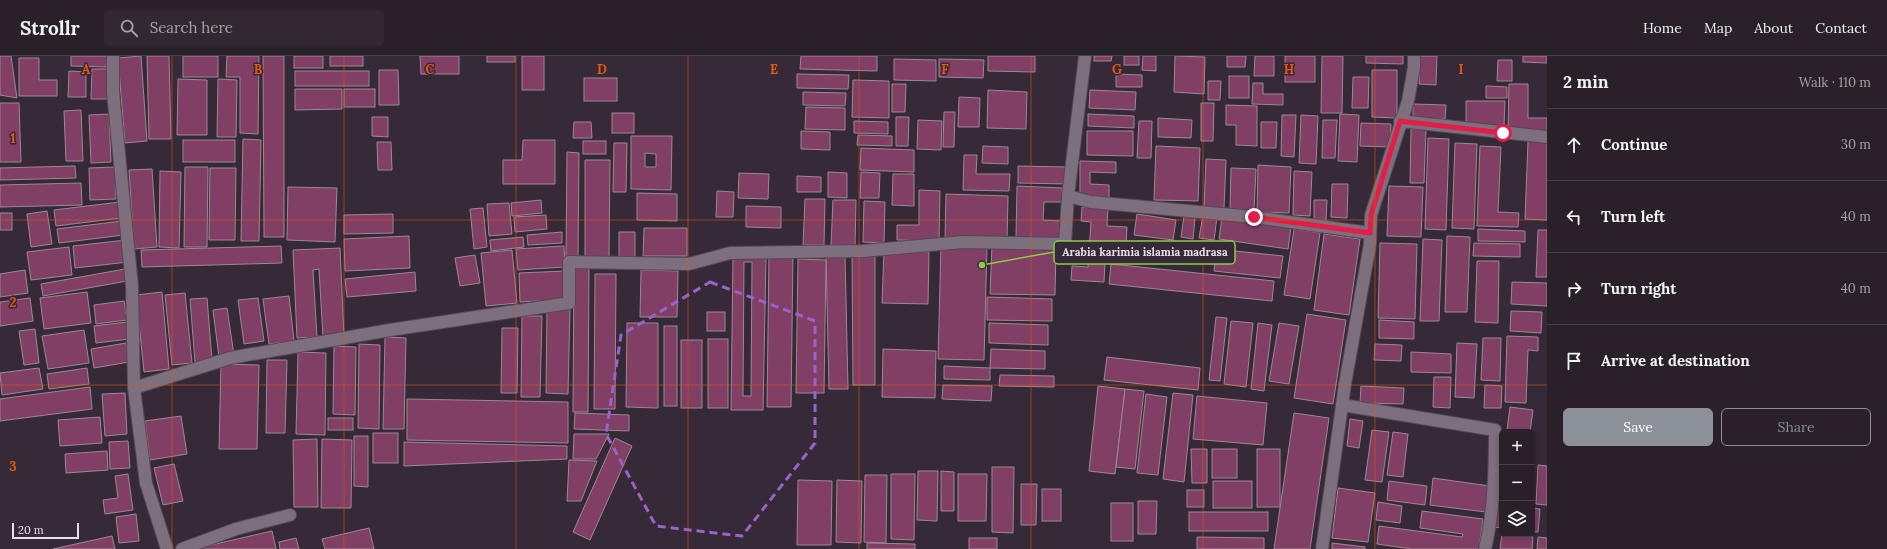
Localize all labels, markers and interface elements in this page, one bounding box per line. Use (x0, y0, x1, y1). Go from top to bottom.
search box (104, 10, 384, 46)
text: Strollr (20, 16, 80, 40)
icon: search (118, 17, 140, 39)
text: Search here (150, 18, 233, 37)
text: Home (1643, 19, 1682, 37)
text: Map (1704, 19, 1732, 37)
text: About (1754, 19, 1793, 37)
text: Contact (1815, 19, 1867, 37)
text: A (82, 61, 91, 78)
text: B (254, 61, 263, 78)
text: C (426, 61, 435, 78)
text: D (597, 61, 607, 78)
text: E (770, 61, 778, 78)
text: F (941, 61, 949, 78)
text: G (1112, 61, 1122, 78)
text: H (1284, 61, 1294, 78)
text: I (1458, 61, 1464, 78)
text: 2 min (1563, 71, 1609, 93)
text: Walk · 110 m (1799, 74, 1871, 91)
route start (1494, 124, 1512, 142)
text: 1 (10, 130, 16, 147)
icon: ahead (1563, 134, 1585, 156)
text: Continue (1601, 135, 1667, 154)
text: 30 m (1841, 136, 1871, 153)
icon: left (1563, 206, 1585, 228)
text: Turn left (1601, 207, 1665, 226)
route end (1245, 208, 1263, 226)
text: 40 m (1841, 208, 1871, 225)
callout: Arabia karimia islamia madrasa (1054, 241, 1235, 264)
text: Arabia karimia islamia madrasa (1062, 245, 1228, 259)
icon: right (1563, 278, 1585, 300)
text: Turn right (1601, 279, 1677, 298)
text: 40 m (1841, 280, 1871, 297)
text: 2 (10, 294, 17, 311)
icon: arrive (1563, 350, 1585, 372)
text: Arrive at destination (1601, 351, 1750, 370)
button: Save (1563, 408, 1713, 446)
button: Share (1721, 408, 1871, 446)
map controls (1499, 429, 1535, 537)
button: + (1499, 429, 1535, 465)
text: 3 (9, 458, 17, 475)
button: − (1499, 465, 1535, 501)
button: layers (1499, 501, 1535, 537)
scale bar (12, 521, 79, 540)
text: 20 m (18, 523, 43, 537)

